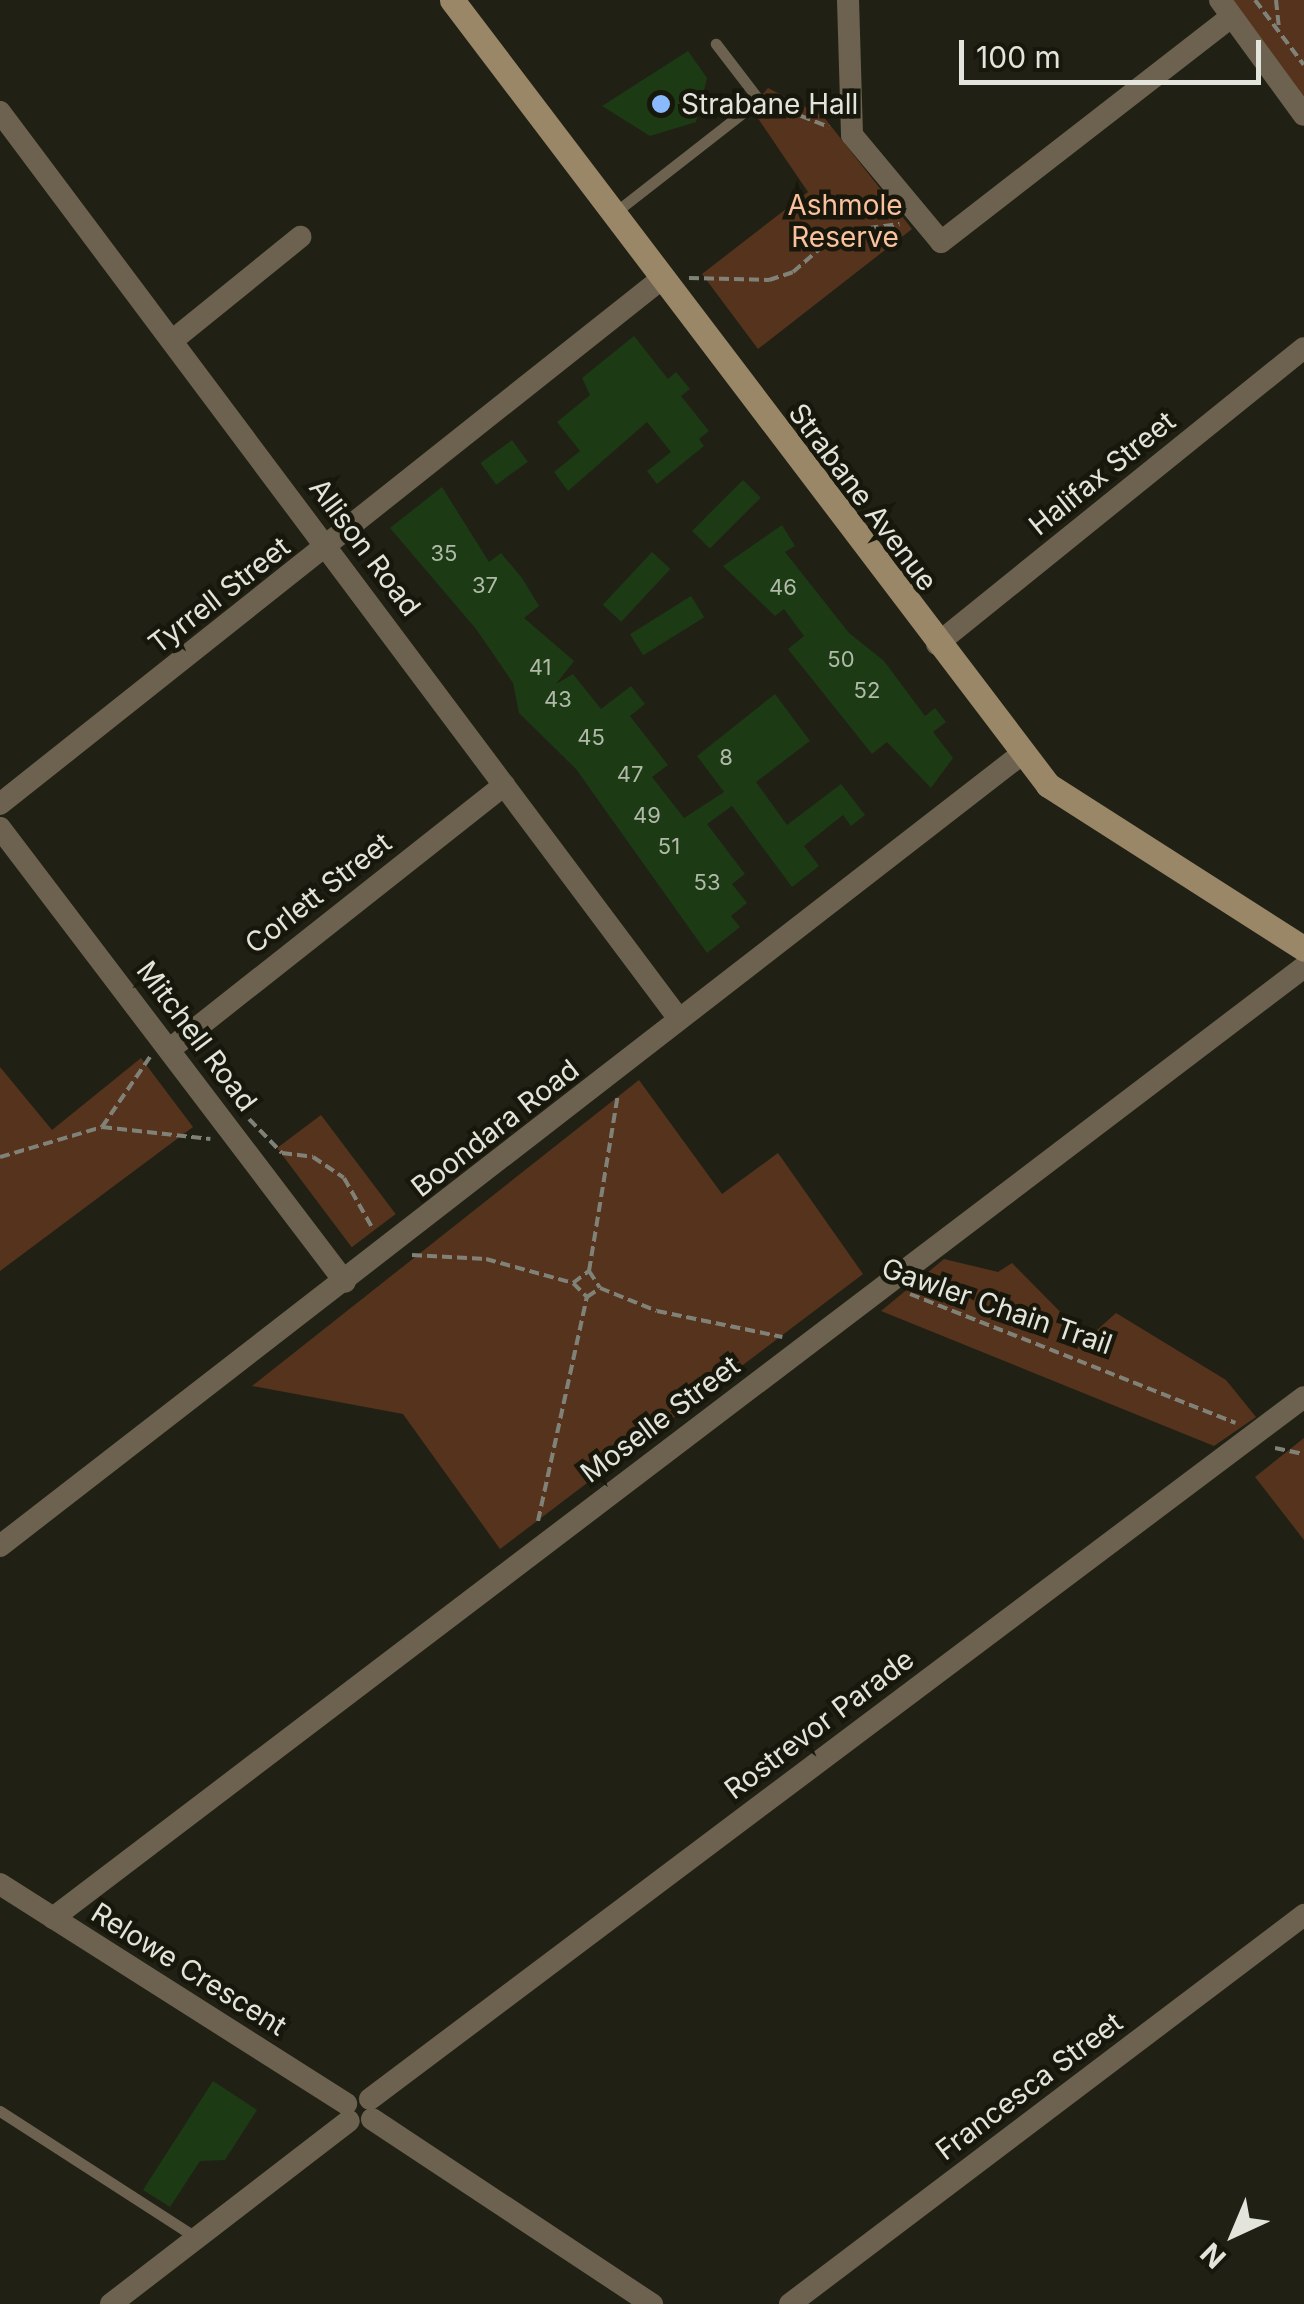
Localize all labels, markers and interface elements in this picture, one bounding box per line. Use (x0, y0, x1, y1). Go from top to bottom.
scale bar (964, 20, 1266, 82)
text: 100 m (976, 39, 1061, 75)
place label: Strabane Hall (681, 87, 858, 121)
marker: Strabane Hall (650, 93, 672, 115)
park label: Ashmole Reserve (787, 188, 903, 254)
street label: Strabane Avenue (782, 397, 944, 597)
street label: Halifax Street (1022, 404, 1182, 542)
street label: Allison Road (302, 472, 428, 622)
street label: Tyrrell Street (142, 529, 296, 661)
house number: 35 (431, 541, 457, 567)
house number: 37 (472, 573, 498, 599)
house number: 46 (769, 575, 797, 601)
house number: 50 (827, 647, 855, 673)
house number: 41 (529, 655, 551, 681)
house number: 52 (854, 678, 880, 704)
house number: 43 (544, 687, 572, 713)
house number: 45 (577, 725, 605, 751)
house number: 8 (719, 745, 733, 771)
house number: 47 (617, 762, 643, 788)
house number: 49 (633, 803, 661, 829)
street label: Corlett Street (238, 826, 398, 960)
house number: 51 (658, 834, 680, 860)
house number: 53 (694, 870, 720, 896)
street label: Mitchell Road (130, 954, 264, 1118)
street label: Boondara Road (405, 1052, 585, 1204)
street label: Gawler Chain Trail (877, 1251, 1117, 1361)
street label: Moselle Street (574, 1348, 746, 1490)
street label: Rostrevor Parade (718, 1642, 920, 1806)
street label: Relowe Crescent (85, 1896, 293, 2042)
street label: Francesca Street (929, 2005, 1129, 2167)
north arrow (1184, 2184, 1284, 2284)
text: N (1194, 2236, 1233, 2275)

